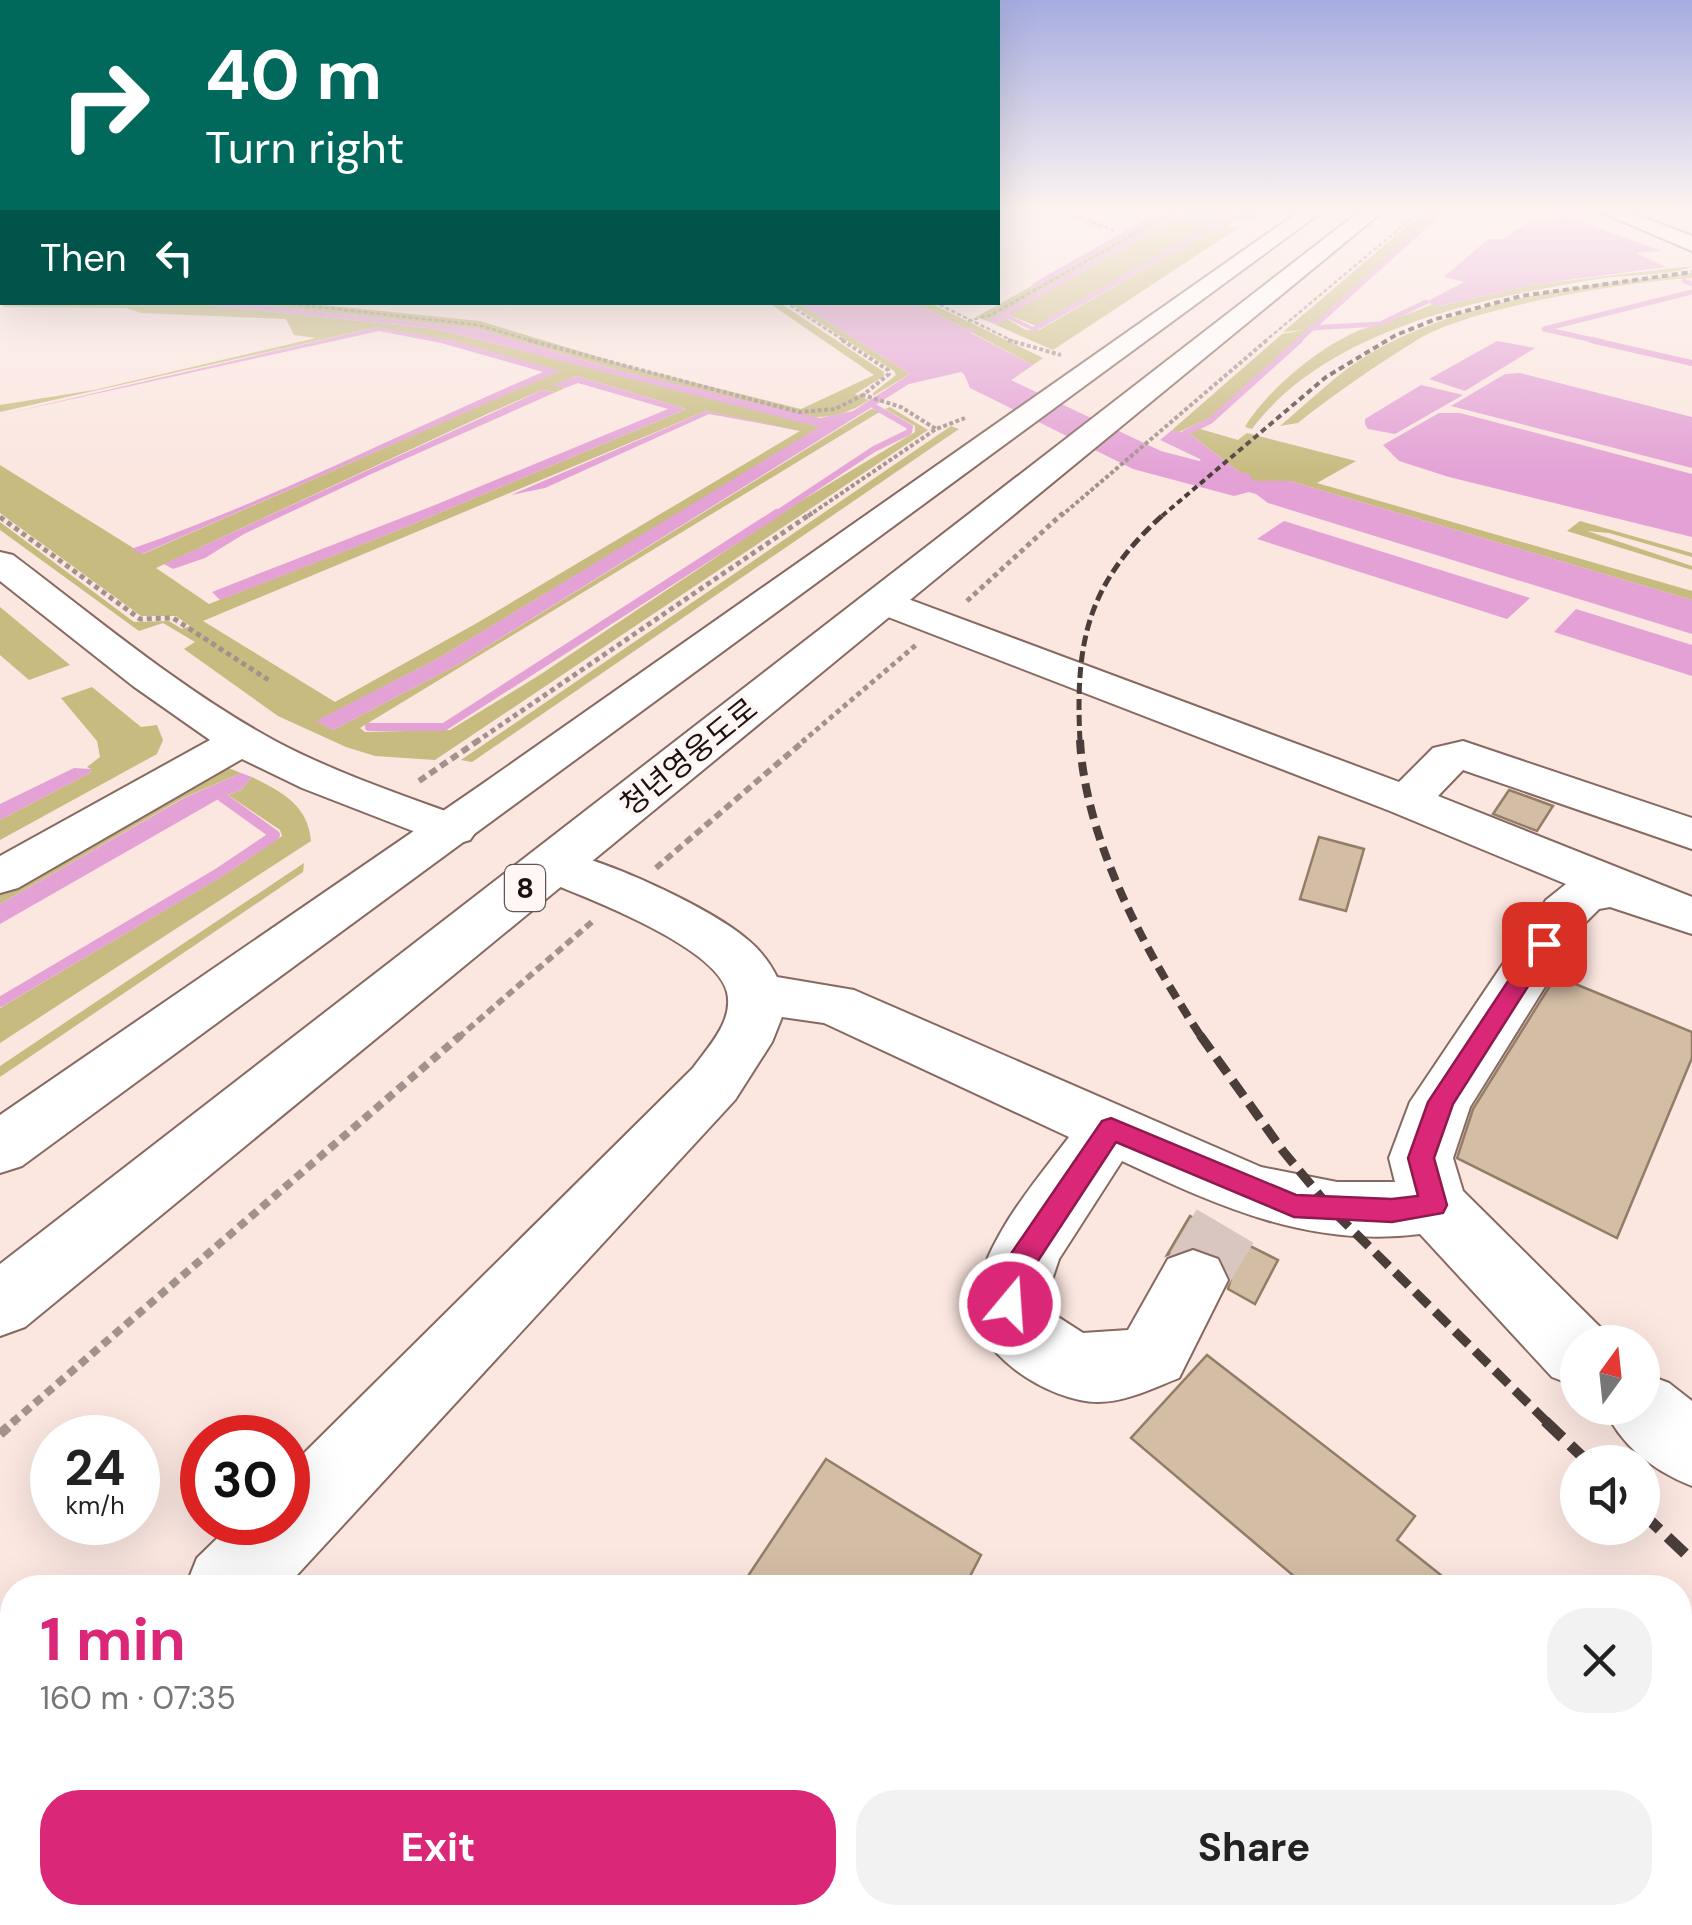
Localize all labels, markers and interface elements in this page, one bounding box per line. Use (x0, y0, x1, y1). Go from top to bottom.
text: 40 m (205, 30, 382, 121)
icon: right (40, 40, 170, 170)
text: Turn right (205, 118, 404, 177)
icon: left (147, 230, 202, 285)
text: Then (40, 233, 127, 283)
street label: 청년영웅도로 (612, 689, 765, 824)
road number: 8 (505, 865, 545, 911)
pin (1502, 902, 1587, 987)
icon: arrive (1517, 917, 1572, 972)
position arrow (958, 1252, 1062, 1356)
north arrow (1560, 1325, 1660, 1425)
map controls (1560, 1325, 1660, 1545)
speed limit sign: 30 (180, 1415, 310, 1545)
text: 24 (65, 1435, 126, 1501)
button: sound (1560, 1445, 1660, 1545)
text: km/h (65, 1489, 125, 1522)
text: 1 min (40, 1600, 186, 1679)
button: close (1547, 1608, 1652, 1713)
text: 160 m · 07:35 (40, 1677, 236, 1719)
button: Exit (40, 1790, 836, 1905)
button: Share (856, 1790, 1652, 1905)

